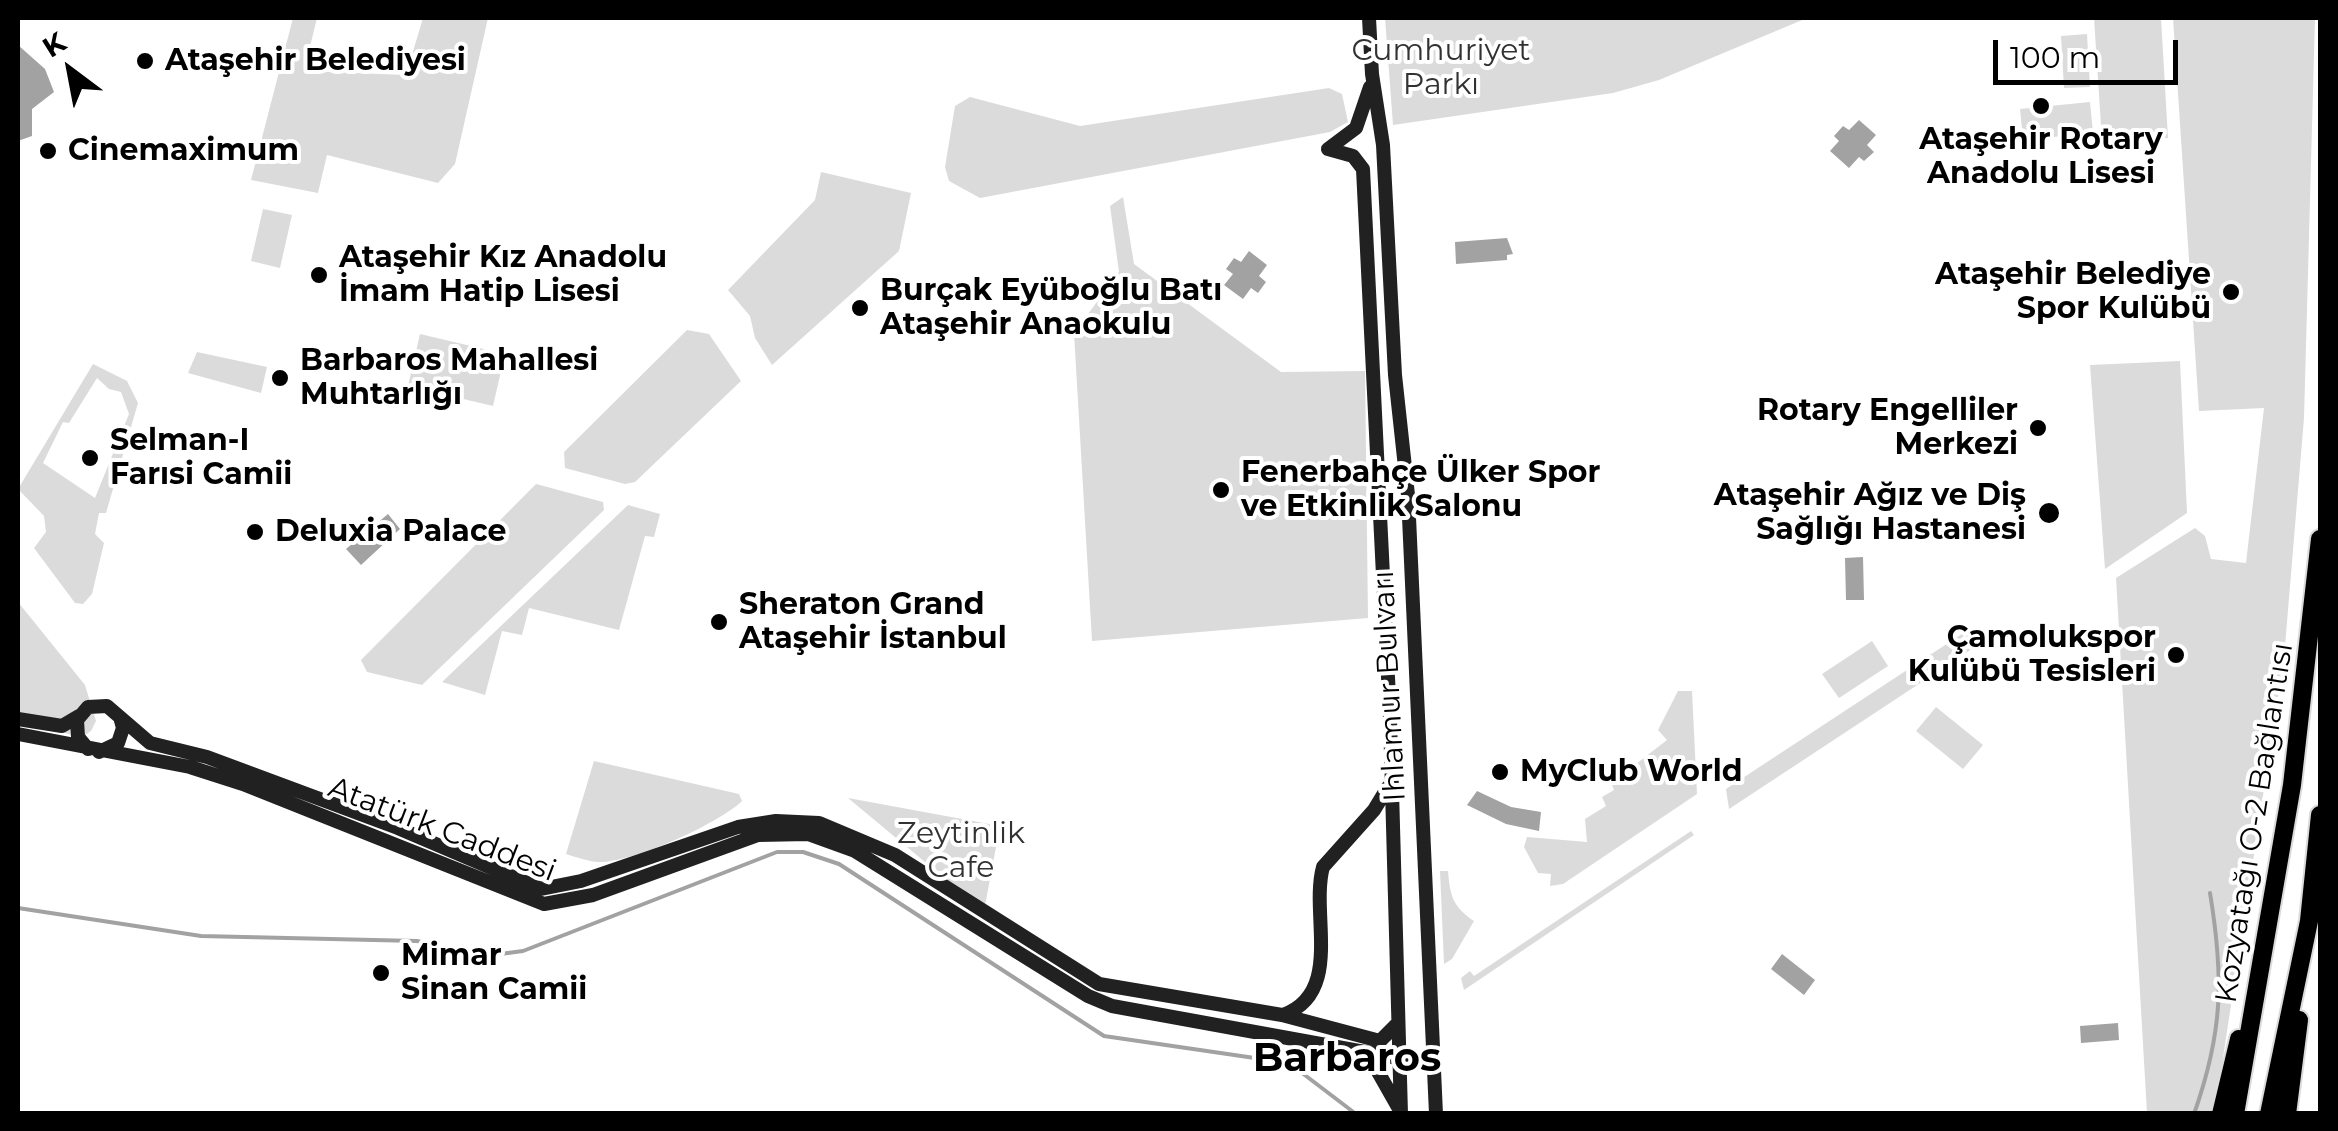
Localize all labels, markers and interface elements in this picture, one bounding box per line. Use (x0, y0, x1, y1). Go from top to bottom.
north arrow (20, 20, 120, 120)
scale bar (1998, 20, 2183, 82)
text: K (36, 25, 72, 64)
park label: Cumhuriyet Parkı (1351, 33, 1531, 104)
text: 100 m (2010, 39, 2100, 76)
place label: Ataşehir Belediyesi (165, 43, 466, 79)
marker: Ataşehir Belediyesi (134, 50, 156, 72)
marker: Ataşehir Rotary Anadolu Lisesi (2030, 95, 2052, 117)
place label: Ataşehir Rotary Anadolu Lisesi (1919, 122, 2163, 192)
place label: Cinemaximum (68, 133, 299, 169)
marker: Cinemaximum (37, 140, 59, 162)
place label: Ataşehir Kız Anadolu İmam Hatip Lisesi (339, 240, 667, 310)
place label: Ataşehir Belediye Spor Kulübü (1935, 257, 2211, 328)
marker: Ataşehir Kız Anadolu İmam Hatip Lisesi (308, 264, 330, 286)
place label: Burçak Eyüboğlu Batı Ataşehir Anaokulu (880, 273, 1222, 344)
marker: Ataşehir Belediye Spor Kulübü (2220, 281, 2242, 303)
marker: Burçak Eyüboğlu Batı Ataşehir Anaokulu (849, 297, 871, 319)
place label: Barbaros Mahallesi Muhtarlığı (300, 343, 598, 414)
marker: Barbaros Mahallesi Muhtarlığı (269, 367, 291, 389)
place label: Rotary Engelliler Merkezi (1757, 393, 2018, 464)
marker: Rotary Engelliler Merkezi (2027, 417, 2049, 439)
place label: Selman-I Farısi Camii (110, 423, 292, 494)
marker: Selman-I Farısi Camii (79, 447, 101, 469)
place label: Fenerbahçe Ülker Spor ve Etkinlik Salonu (1241, 455, 1600, 526)
place label: Ataşehir Ağız ve Diş Sağlığı Hastanesi (1714, 478, 2026, 548)
marker: Fenerbahçe Ülker Spor ve Etkinlik Salonu (1210, 479, 1232, 501)
marker: Ataşehir Ağız ve Diş Sağlığı Hastanesi (2036, 500, 2062, 526)
place label: Deluxia Palace (275, 514, 506, 550)
marker: Deluxia Palace (244, 521, 266, 543)
street label: Ihlamur Bulvarı (1366, 570, 1414, 802)
place label: Sheraton Grand Ataşehir İstanbul (739, 587, 1007, 658)
marker: Sheraton Grand Ataşehir İstanbul (708, 611, 730, 633)
place label: Çamolukspor Kulübü Tesisleri (1908, 620, 2156, 690)
street label: Kozyatağı O-2 Bağlantısı (2209, 640, 2301, 1006)
marker: Çamolukspor Kulübü Tesisleri (2165, 644, 2187, 666)
place label: MyClub World (1520, 754, 1743, 790)
marker: MyClub World (1489, 761, 1511, 783)
street label: Atatürk Caddesi (323, 770, 561, 890)
park label: Zeytinlik Cafe (897, 816, 1025, 886)
place label: Mimar Sinan Camii (401, 938, 587, 1008)
marker: Mimar Sinan Camii (370, 962, 392, 984)
district label: Barbaros (1253, 1035, 1441, 1083)

